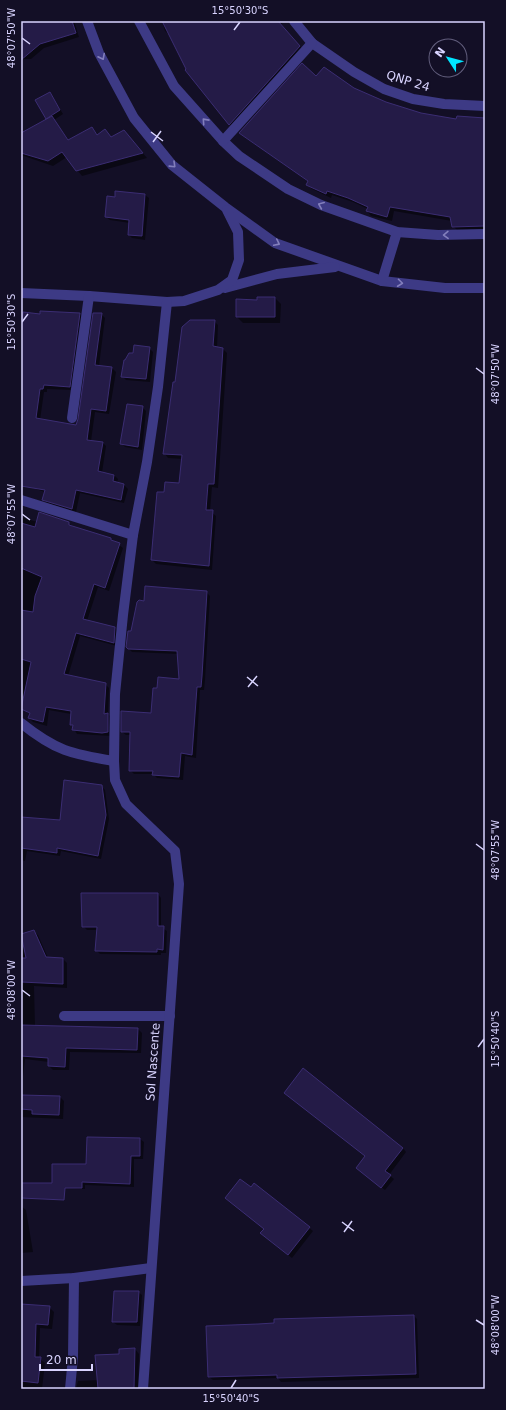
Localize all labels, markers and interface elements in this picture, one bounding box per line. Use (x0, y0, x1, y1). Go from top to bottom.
text: 15°50'30"S (212, 5, 268, 16)
text: 48°07'50"W (6, 8, 17, 68)
north arrow (428, 38, 468, 78)
text: N (432, 45, 448, 60)
one-way arrow (97, 53, 104, 60)
street label: QNP 24 (385, 68, 431, 94)
one-way arrow (203, 118, 210, 126)
one-way arrow (168, 160, 176, 168)
one-way arrow (318, 201, 325, 209)
one-way arrow (443, 231, 449, 239)
one-way arrow (272, 238, 280, 246)
one-way arrow (397, 278, 403, 287)
text: 15°50'30"S (6, 294, 17, 350)
text: 48°07'50"W (490, 344, 501, 404)
text: 48°07'55"W (6, 484, 17, 544)
text: 48°07'55"W (490, 820, 501, 880)
text: 48°08'00"W (6, 960, 17, 1020)
text: 15°50'40"S (490, 1011, 501, 1067)
street label: Sol Nascente (143, 1022, 163, 1102)
text: 48°08'00"W (490, 1295, 501, 1355)
scale bar (40, 1346, 92, 1372)
text: 20 m (46, 1353, 77, 1367)
text: 15°50'40"S (203, 1393, 259, 1404)

